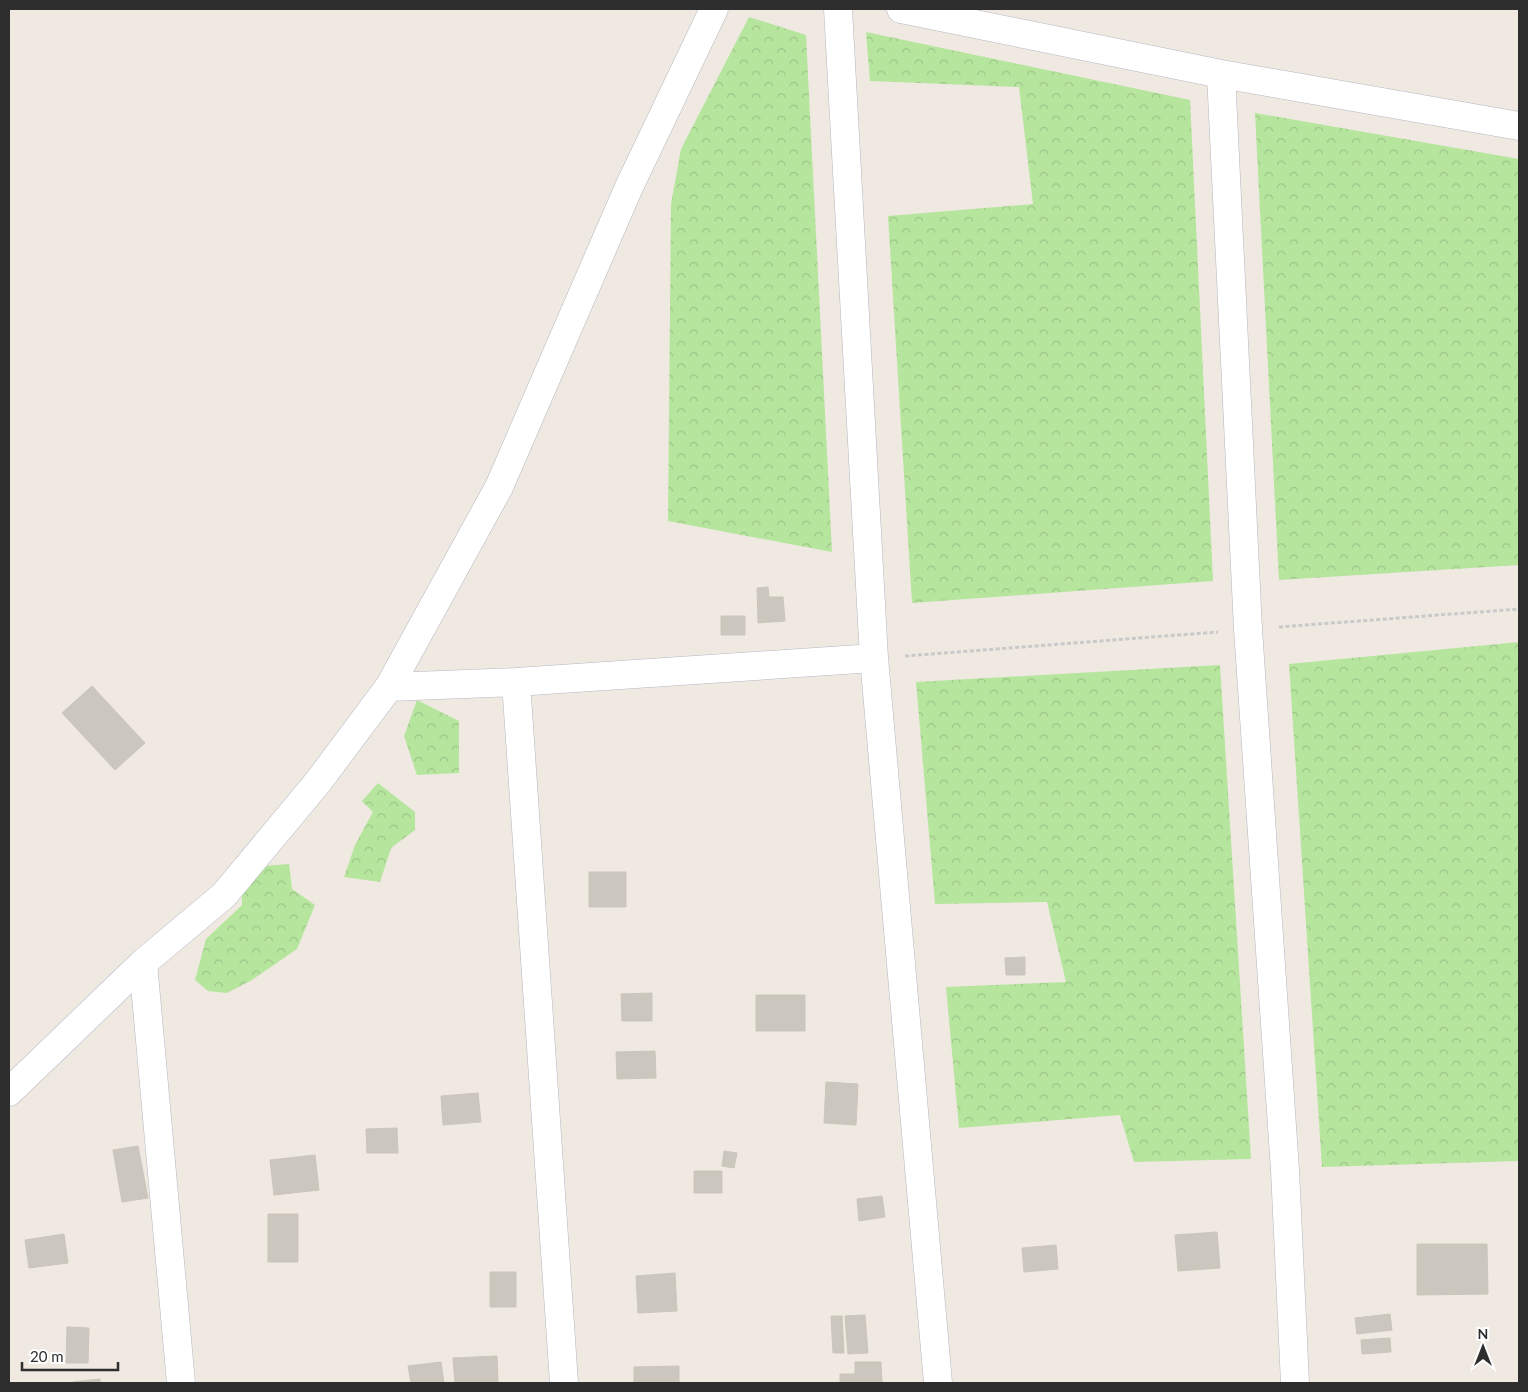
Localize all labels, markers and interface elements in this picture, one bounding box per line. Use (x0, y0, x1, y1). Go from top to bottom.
north arrow (1458, 1322, 1508, 1372)
text: N (1478, 1325, 1488, 1342)
scale bar (22, 1340, 119, 1372)
text: 20 m (30, 1347, 64, 1365)

